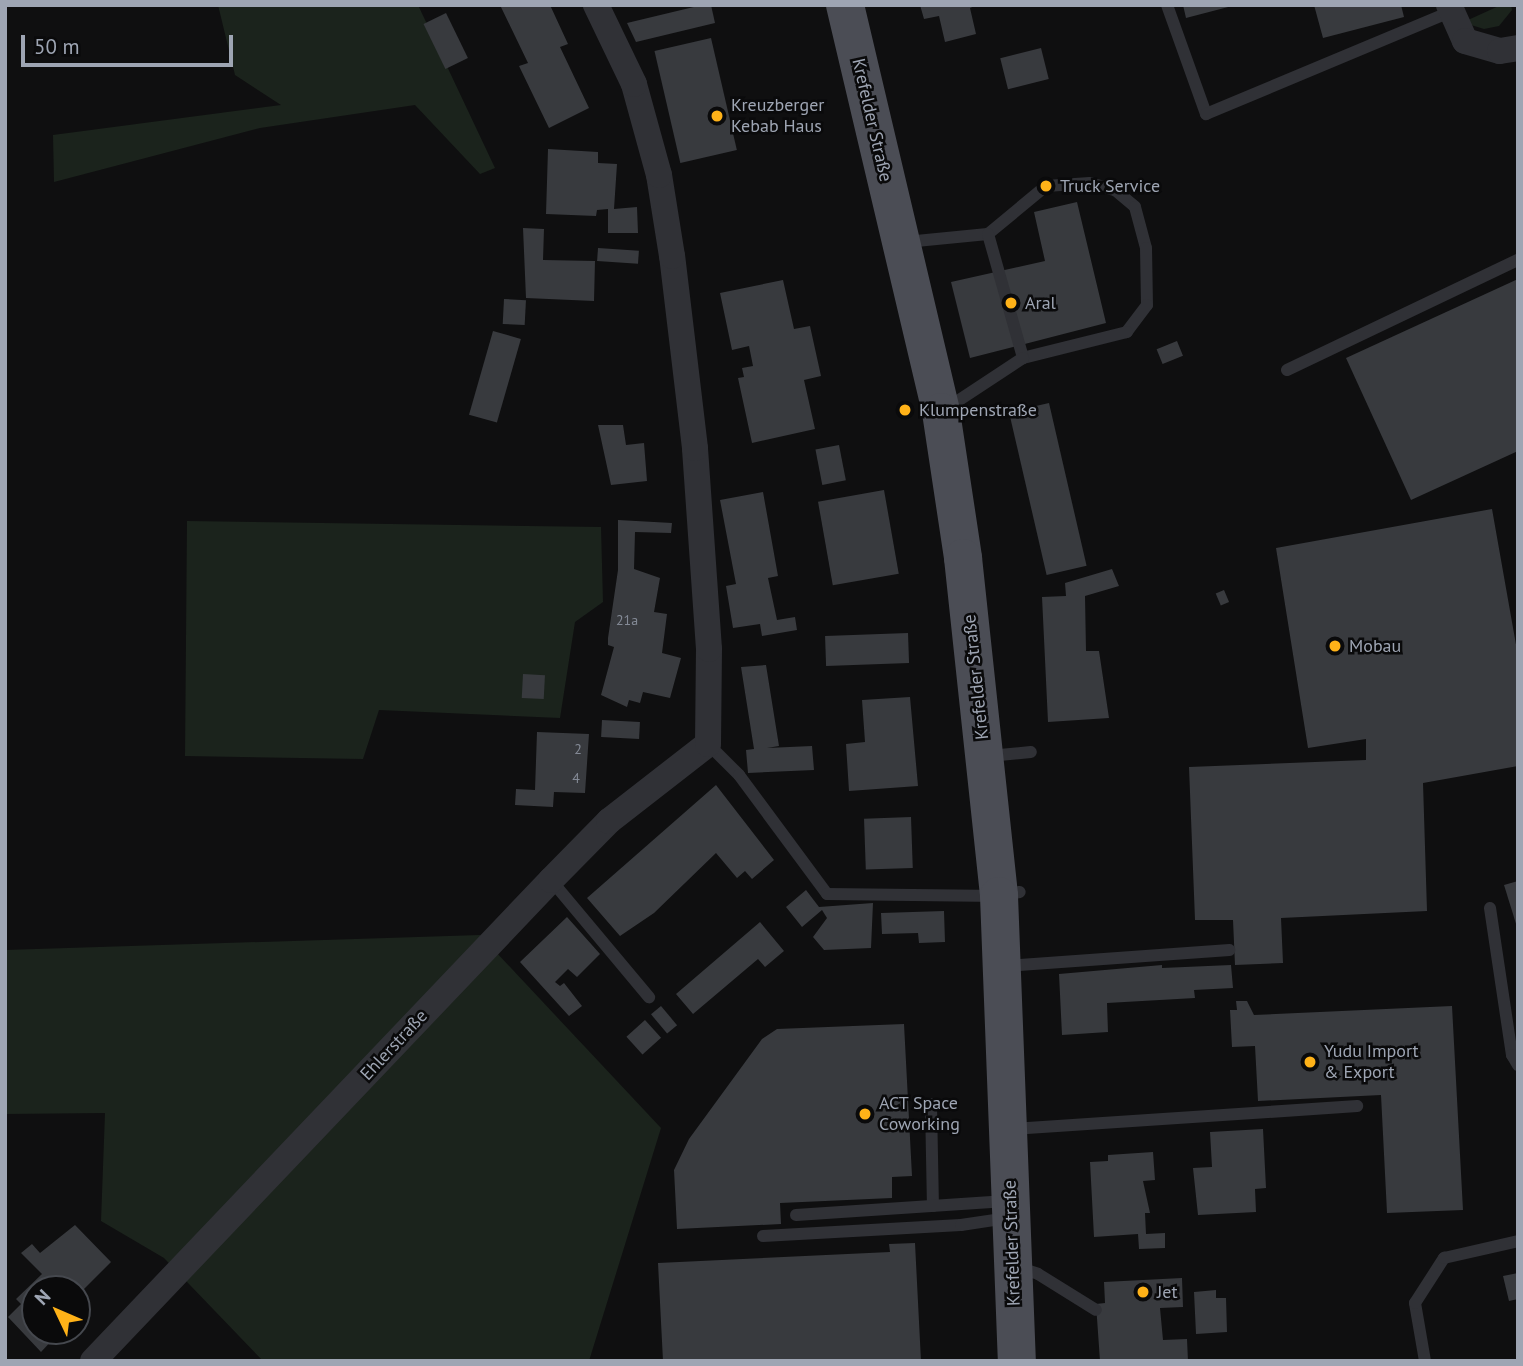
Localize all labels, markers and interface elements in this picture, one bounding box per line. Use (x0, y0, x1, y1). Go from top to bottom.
scale bar (24, 21, 236, 65)
text: 50 m (34, 33, 80, 60)
street label: Krefelder Straße (847, 56, 897, 184)
place label: Kreuzberger Kebab Haus (731, 95, 824, 138)
marker: Kreuzberger Kebab Haus (709, 108, 725, 124)
place label: Truck Service (1060, 175, 1161, 197)
marker: Truck Service (1038, 178, 1054, 194)
place label: Aral (1025, 292, 1056, 314)
marker: Aral (1003, 295, 1019, 311)
place label: Klumpenstraße (919, 399, 1037, 421)
marker: Klumpenstraße (897, 402, 913, 418)
house number: 21a (616, 612, 638, 628)
street label: Krefelder Straße (959, 613, 993, 741)
place label: Mobau (1349, 635, 1401, 657)
marker: Mobau (1327, 638, 1343, 654)
house number: 2 (574, 741, 582, 757)
house number: 4 (572, 770, 580, 786)
street label: Ehlerstraße (356, 1005, 432, 1085)
place label: Yudu Import & Export (1324, 1041, 1419, 1084)
marker: Yudu Import & Export (1302, 1054, 1318, 1070)
place label: ACT Space Coworking (879, 1093, 960, 1136)
marker: ACT Space Coworking (857, 1106, 873, 1122)
street label: Krefelder Straße (999, 1180, 1025, 1306)
north arrow (21, 1275, 91, 1345)
place label: Jet (1157, 1281, 1177, 1303)
text: N (29, 1284, 55, 1310)
marker: Jet (1135, 1284, 1151, 1300)

